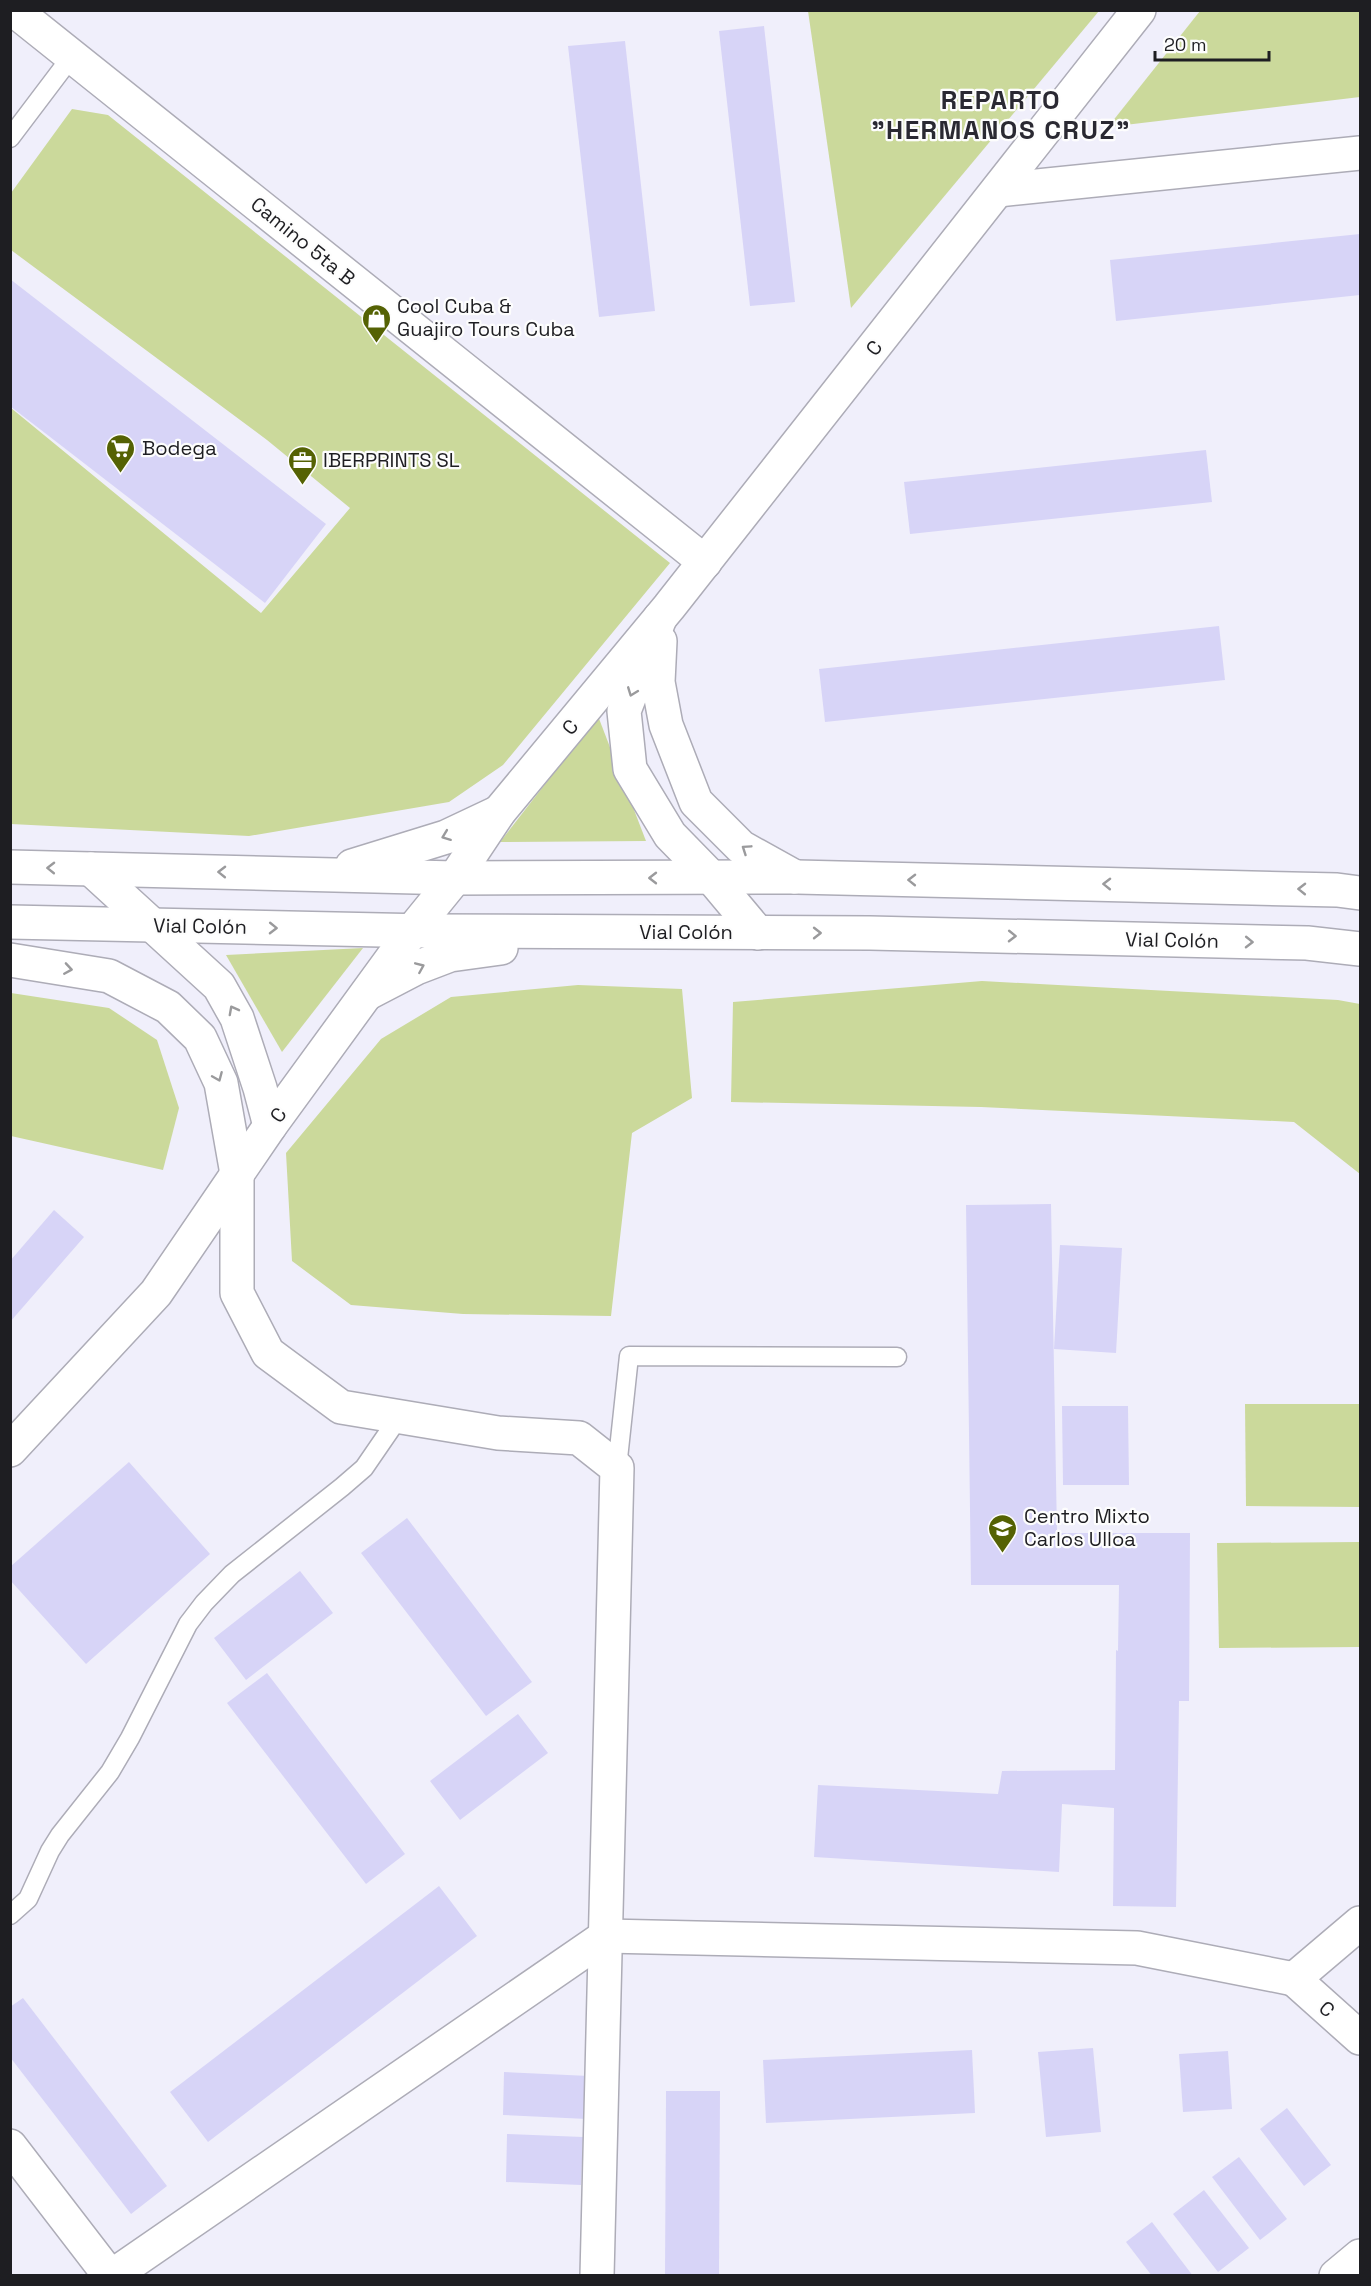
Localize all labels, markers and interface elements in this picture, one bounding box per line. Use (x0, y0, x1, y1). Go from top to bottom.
scale bar (1155, 24, 1269, 62)
text: 20 m (1164, 33, 1207, 56)
district label: REPARTO "HERMANOS CRUZ" (871, 83, 1131, 147)
street label: Camino 5ta B (245, 191, 361, 291)
place label: Cool Cuba & Guajiro Tours Cuba (397, 293, 575, 342)
shop icon: Cool Cuba & Guajiro Tours Cuba (360, 302, 392, 344)
street label: C (860, 335, 888, 361)
supermarket icon: Bodega (105, 432, 137, 474)
place label: Bodega (142, 435, 217, 461)
office icon: IBERPRINTS SL (286, 444, 318, 486)
place label: IBERPRINTS SL (323, 447, 460, 473)
one-way arrow (626, 686, 639, 697)
street label: C (556, 714, 584, 740)
one-way arrow (441, 829, 452, 842)
one-way arrow (742, 845, 753, 856)
one-way arrow (46, 862, 55, 875)
one-way arrow (217, 866, 226, 879)
one-way arrow (649, 872, 658, 884)
one-way arrow (908, 874, 917, 886)
one-way arrow (1103, 878, 1112, 891)
one-way arrow (1298, 883, 1307, 895)
street label: Vial Colón (153, 912, 247, 940)
street label: Vial Colón (639, 919, 733, 945)
one-way arrow (268, 921, 277, 934)
street label: Vial Colón (1125, 926, 1219, 954)
one-way arrow (812, 927, 821, 939)
one-way arrow (1007, 930, 1016, 943)
one-way arrow (1244, 936, 1253, 948)
one-way arrow (414, 962, 425, 974)
one-way arrow (64, 963, 73, 975)
one-way arrow (229, 1006, 240, 1016)
one-way arrow (211, 1070, 223, 1081)
street label: C (264, 1102, 292, 1128)
place label: Centro Mixto Carlos Ulloa (1024, 1503, 1150, 1552)
school or university icon: Centro Mixto Carlos Ulloa (987, 1512, 1019, 1554)
street label: C (1314, 1995, 1340, 2023)

